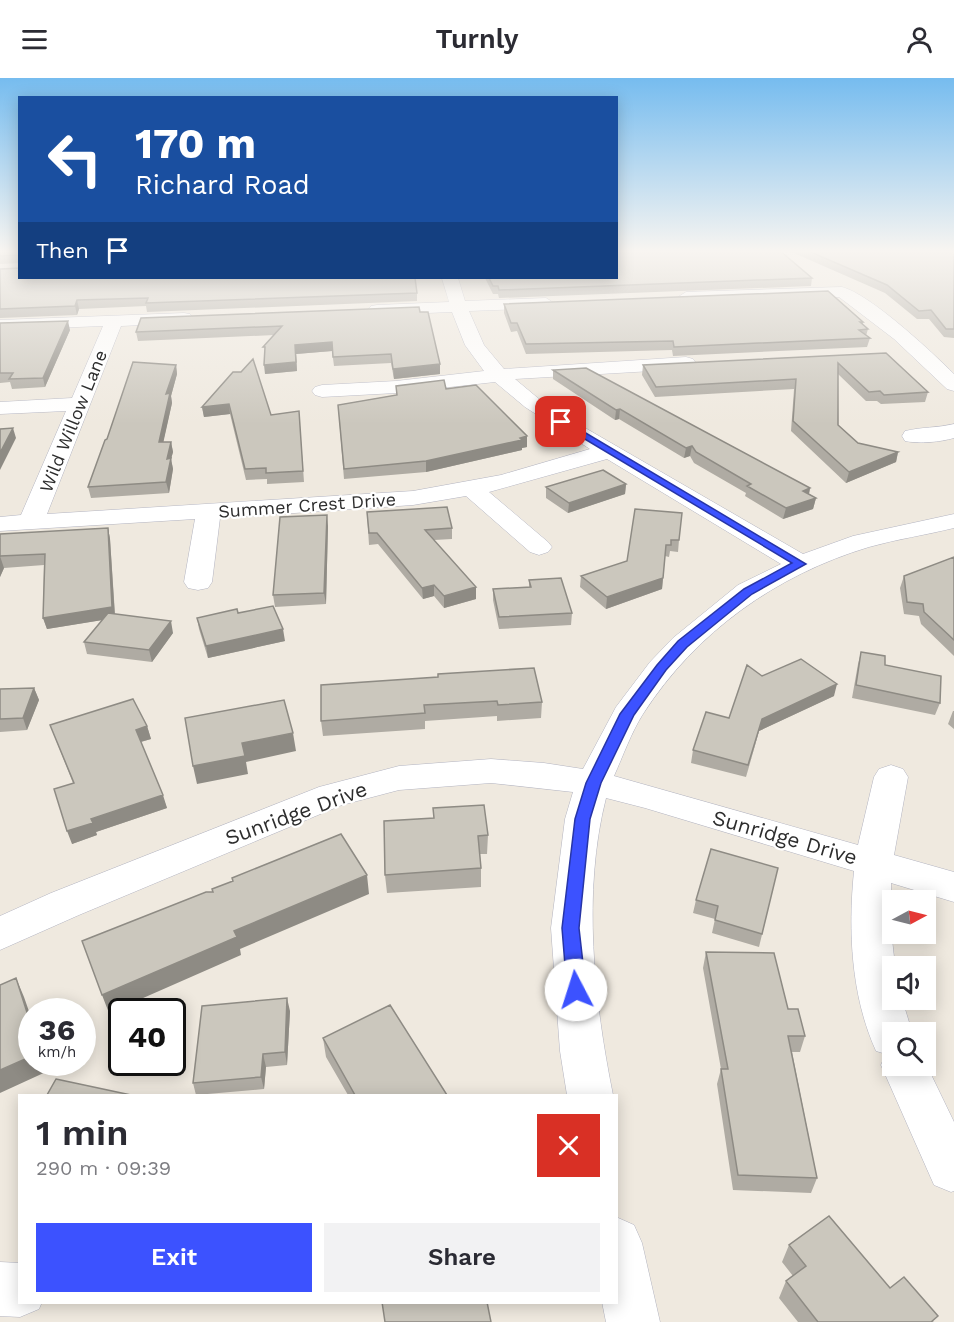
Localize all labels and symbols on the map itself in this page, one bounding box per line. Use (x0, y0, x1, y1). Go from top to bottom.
street label: Wild Willow Lane (35, 347, 111, 495)
pin (535, 396, 586, 447)
street label: Summer Crest Drive (217, 488, 397, 522)
street label: Sunridge Drive (222, 776, 370, 850)
street label: Sunridge Drive (710, 804, 860, 870)
north arrow (882, 890, 936, 944)
position arrow (544, 958, 608, 1022)
speed limit sign: 40 (108, 998, 186, 1076)

